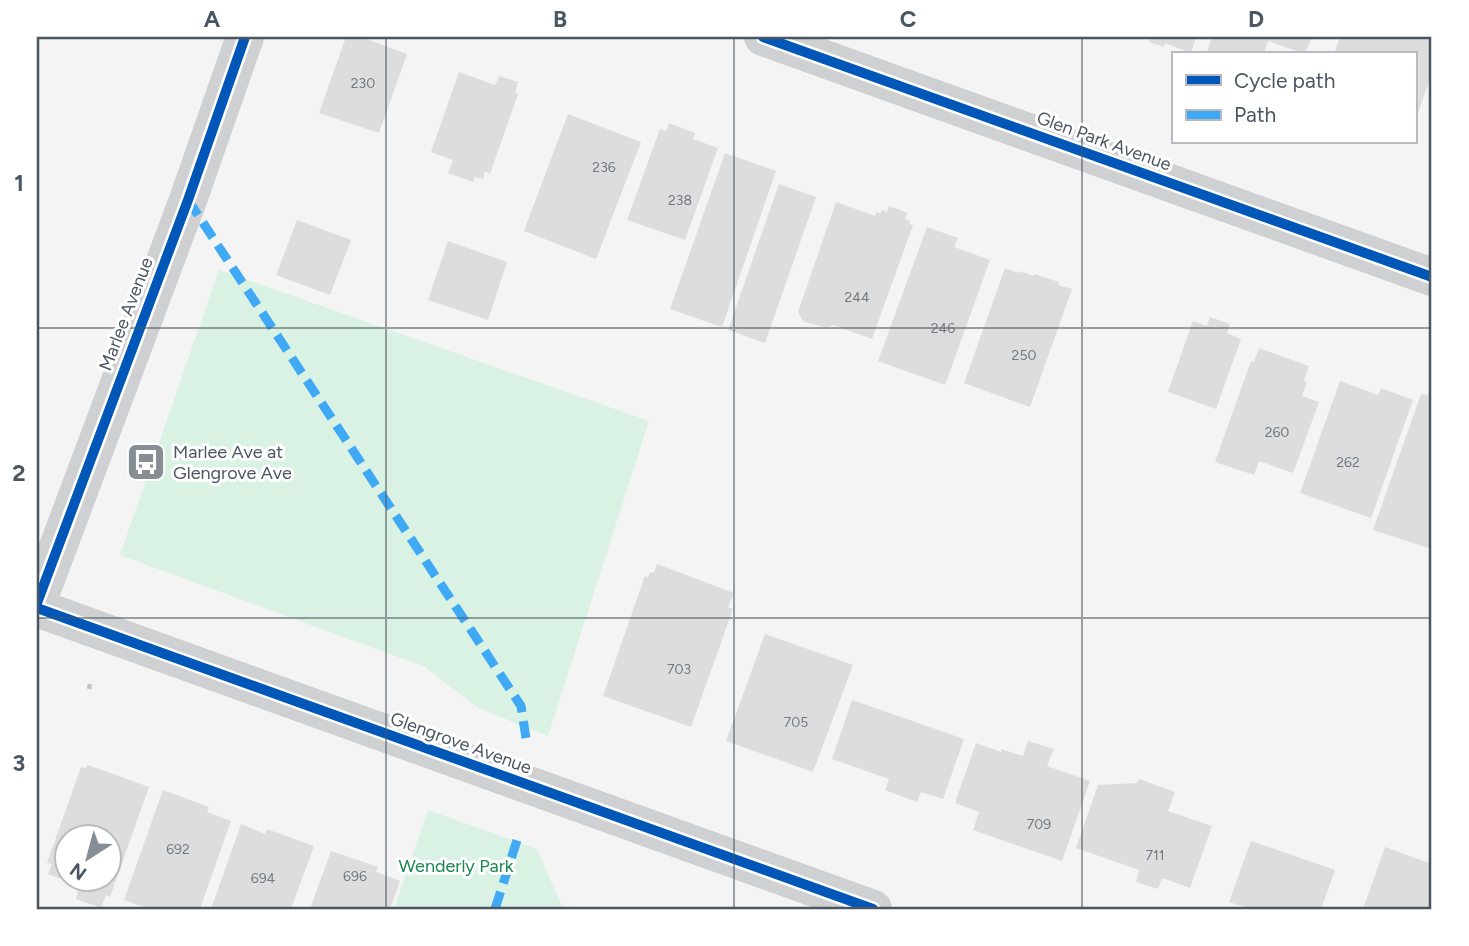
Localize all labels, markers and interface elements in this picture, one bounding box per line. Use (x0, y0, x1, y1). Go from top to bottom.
text: A (204, 5, 221, 33)
text: B (553, 5, 567, 33)
text: C (900, 5, 917, 33)
text: D (1248, 5, 1264, 33)
legend (1172, 52, 1416, 144)
text: Cycle path (1234, 68, 1335, 93)
house number: 230 (351, 75, 375, 92)
text: Path (1234, 102, 1276, 127)
street label: Glen Park Avenue (1034, 106, 1174, 176)
house number: 236 (592, 159, 616, 176)
text: 1 (14, 169, 24, 197)
house number: 238 (668, 192, 692, 209)
street label: Marlee Avenue (94, 254, 158, 374)
house number: 244 (844, 289, 870, 306)
house number: 246 (931, 320, 955, 337)
house number: 250 (1012, 347, 1036, 364)
house number: 260 (1265, 424, 1289, 441)
bus stop icon: Marlee Ave at Glengrove Ave (125, 441, 167, 483)
place label: Marlee Ave at Glengrove Ave (173, 441, 292, 484)
house number: 262 (1336, 454, 1360, 471)
text: 2 (12, 459, 26, 487)
house number: 703 (667, 661, 691, 678)
street label: Glengrove Avenue (387, 707, 535, 779)
house number: 705 (784, 714, 808, 731)
text: 3 (13, 749, 25, 777)
house number: 709 (1027, 816, 1051, 833)
north arrow (52, 824, 122, 894)
house number: 692 (166, 841, 190, 858)
house number: 711 (1145, 847, 1165, 864)
park label: Wenderly Park (399, 855, 514, 877)
text: N (66, 858, 91, 885)
house number: 696 (343, 868, 367, 885)
house number: 694 (251, 870, 276, 887)

